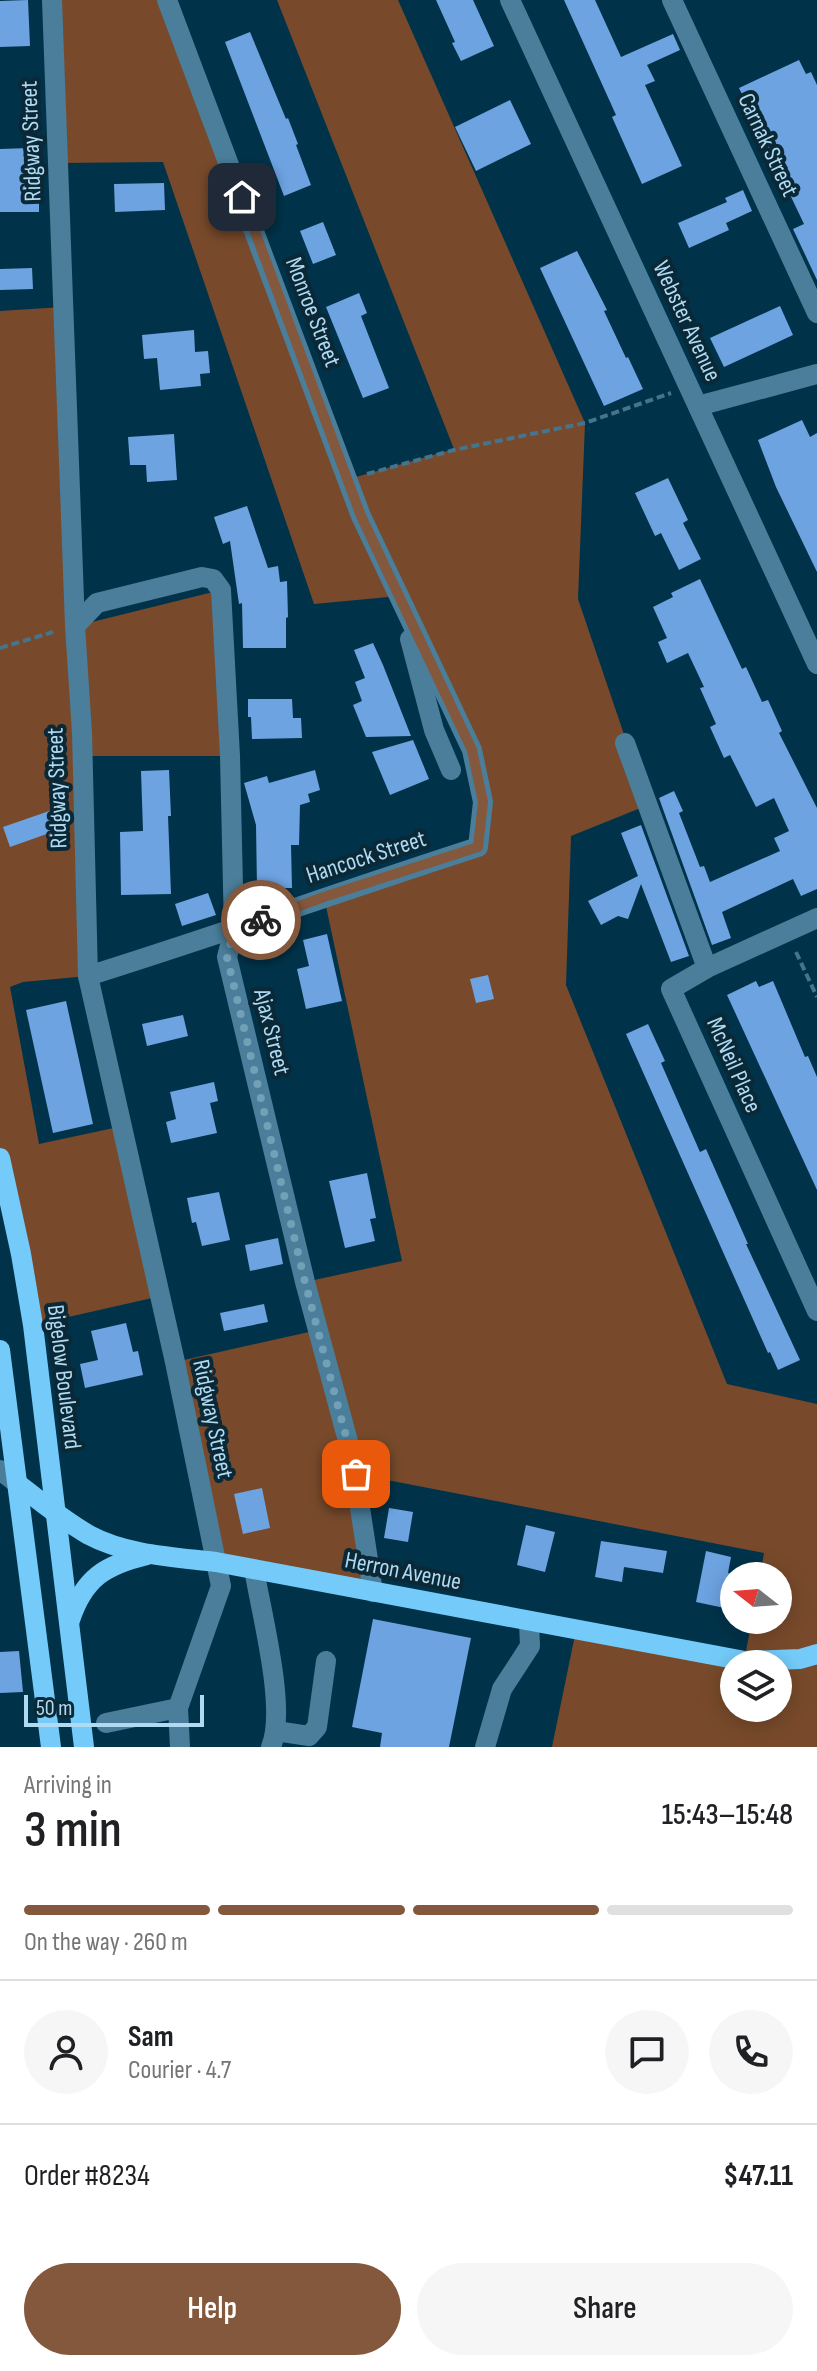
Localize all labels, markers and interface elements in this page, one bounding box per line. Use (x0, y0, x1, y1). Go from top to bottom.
street label: Ridgway Street (14, 80, 48, 202)
street label: Carnak Street (732, 89, 804, 201)
pin (208, 163, 276, 231)
icon: home (220, 175, 264, 219)
street label: Monroe Street (279, 253, 347, 371)
street label: Webster Avenue (646, 256, 728, 386)
street label: Ridgway Street (40, 727, 74, 849)
street label: Hancock Street (302, 824, 430, 890)
courier (221, 880, 301, 960)
icon: bike (239, 898, 283, 942)
street label: Ajax Street (247, 985, 297, 1078)
street label: McNeil Place (700, 1013, 768, 1117)
street label: Bigelow Boulevard (41, 1303, 87, 1451)
street label: Ridgway Street (186, 1357, 240, 1481)
pin (322, 1440, 390, 1508)
icon: bag (334, 1452, 378, 1496)
street label: Herron Avenue (342, 1546, 464, 1596)
north arrow (720, 1562, 792, 1634)
map controls (720, 1562, 792, 1722)
button: layers (720, 1650, 792, 1722)
scale bar (24, 1691, 204, 1727)
text: 50 m (36, 1695, 72, 1722)
text: Arriving in (24, 1770, 112, 1801)
text: 15:43–15:48 (662, 1797, 793, 1833)
text: 3 min (24, 1799, 122, 1862)
text: On the way · 260 m (24, 1927, 188, 1958)
button: person (24, 2010, 108, 2094)
button: chat (605, 2010, 689, 2094)
button: phone (709, 2010, 793, 2094)
text: Sam (128, 2019, 174, 2055)
text: Courier · 4.7 (128, 2055, 231, 2086)
text: Order #8234 (24, 2158, 150, 2194)
text: $47.11 (723, 2158, 793, 2194)
button: Help (24, 2263, 401, 2355)
button: Share (417, 2263, 793, 2355)

